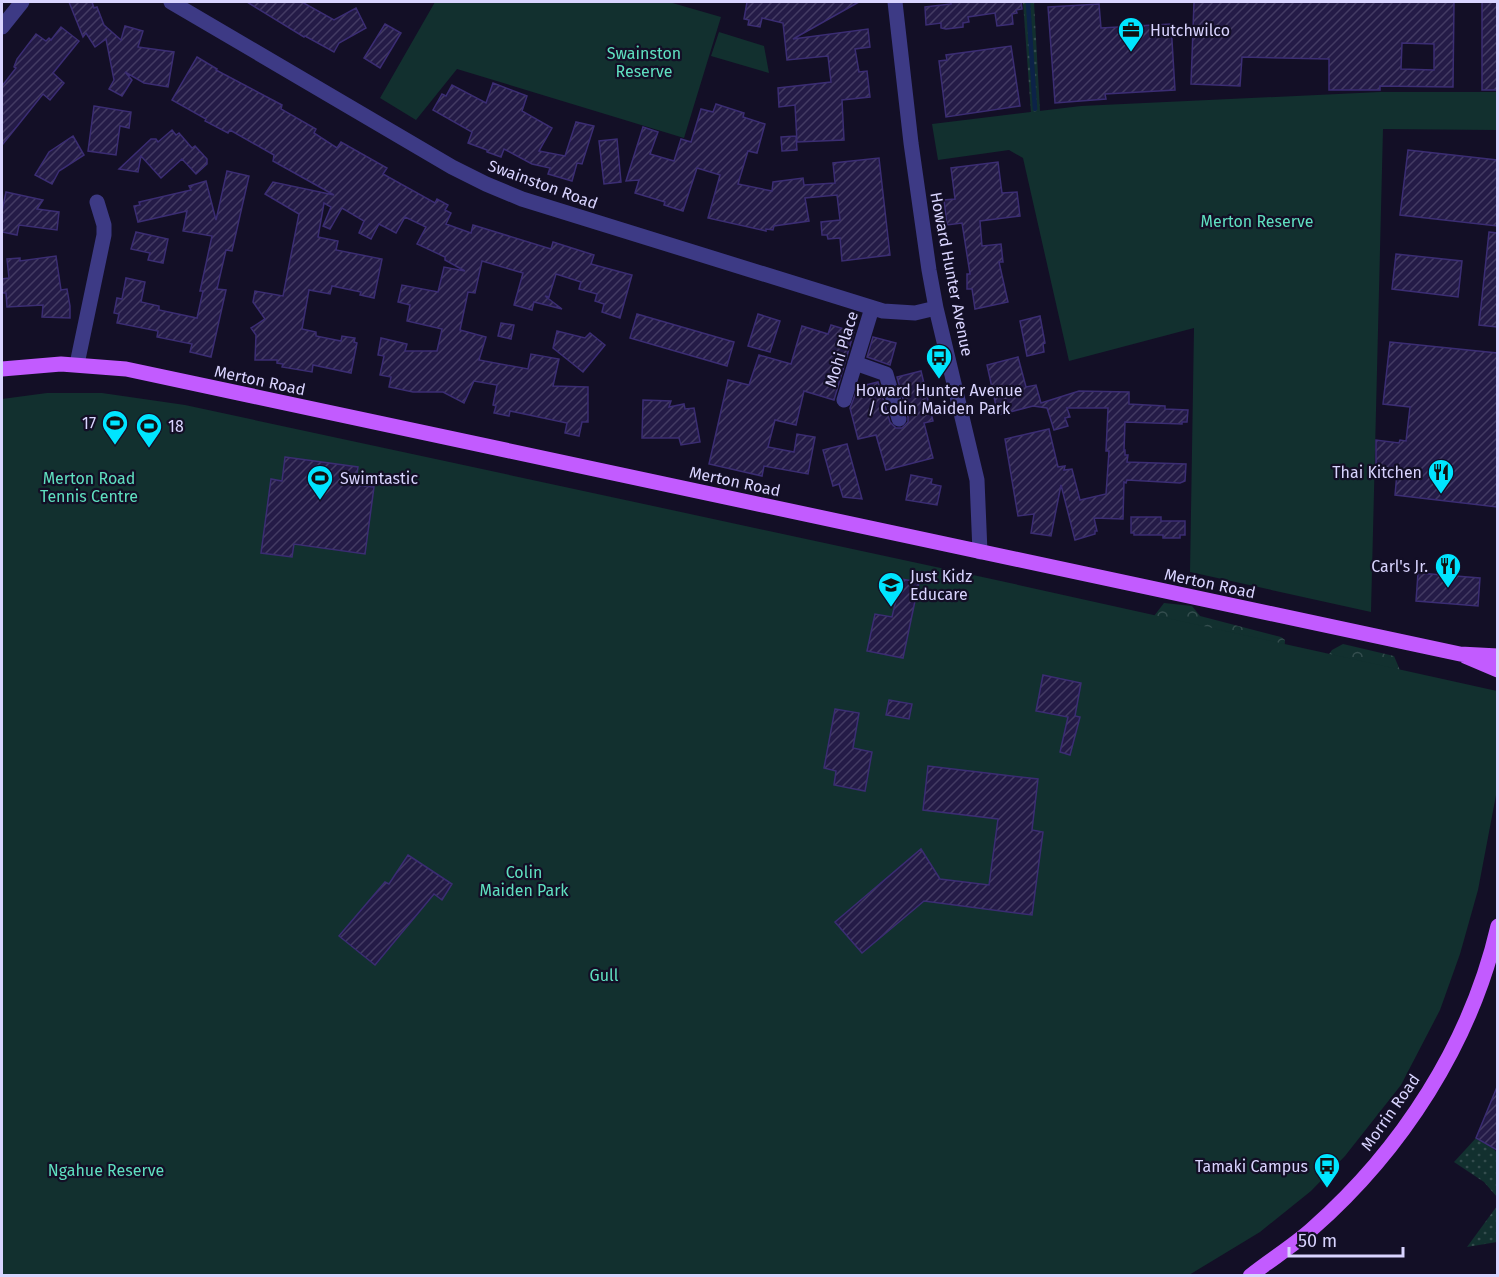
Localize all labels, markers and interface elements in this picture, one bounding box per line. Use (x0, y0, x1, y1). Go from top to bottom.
office icon: Hutchwilco (1116, 15, 1146, 53)
place label: Hutchwilco (1150, 21, 1230, 40)
park label: Swainston Reserve (607, 44, 681, 81)
street label: Swainston Road (485, 156, 600, 213)
street label: Howard Hunter Avenue (926, 190, 977, 358)
park label: Merton Reserve (1201, 212, 1313, 231)
street label: Mohi Place (821, 309, 862, 389)
bus stop icon: Howard Hunter Avenue / Colin Maiden Park (924, 342, 954, 380)
street label: Merton Road (213, 362, 307, 399)
place label: Howard Hunter Avenue / Colin Maiden Park (855, 381, 1023, 418)
sports icon: 17 (100, 408, 130, 446)
sports icon: 18 (134, 411, 164, 449)
place label: 17 (82, 414, 96, 433)
place label: 18 (168, 417, 184, 436)
restaurant icon: Thai Kitchen (1426, 457, 1456, 495)
sports icon: Swimtastic (305, 463, 335, 501)
street label: Merton Road (688, 463, 782, 500)
place label: Thai Kitchen (1332, 463, 1422, 482)
park label: Merton Road Tennis Centre (40, 469, 138, 506)
place label: Swimtastic (340, 469, 418, 488)
restaurant icon: Carl's Jr. (1433, 551, 1463, 589)
place label: Carl's Jr. (1371, 557, 1428, 576)
street label: Merton Road (1163, 565, 1257, 602)
place label: Just Kidz Educare (910, 567, 972, 604)
school or university icon: Just Kidz Educare (876, 570, 906, 608)
park label: Colin Maiden Park (479, 863, 569, 900)
park label: Gull (590, 966, 619, 985)
street label: Morrin Road (1357, 1070, 1424, 1154)
bus stop icon: Tamaki Campus (1312, 1151, 1342, 1189)
place label: Tamaki Campus (1195, 1157, 1308, 1176)
park label: Ngahue Reserve (48, 1161, 164, 1180)
scale bar (1289, 1220, 1403, 1258)
text: 50 m (1298, 1230, 1337, 1252)

